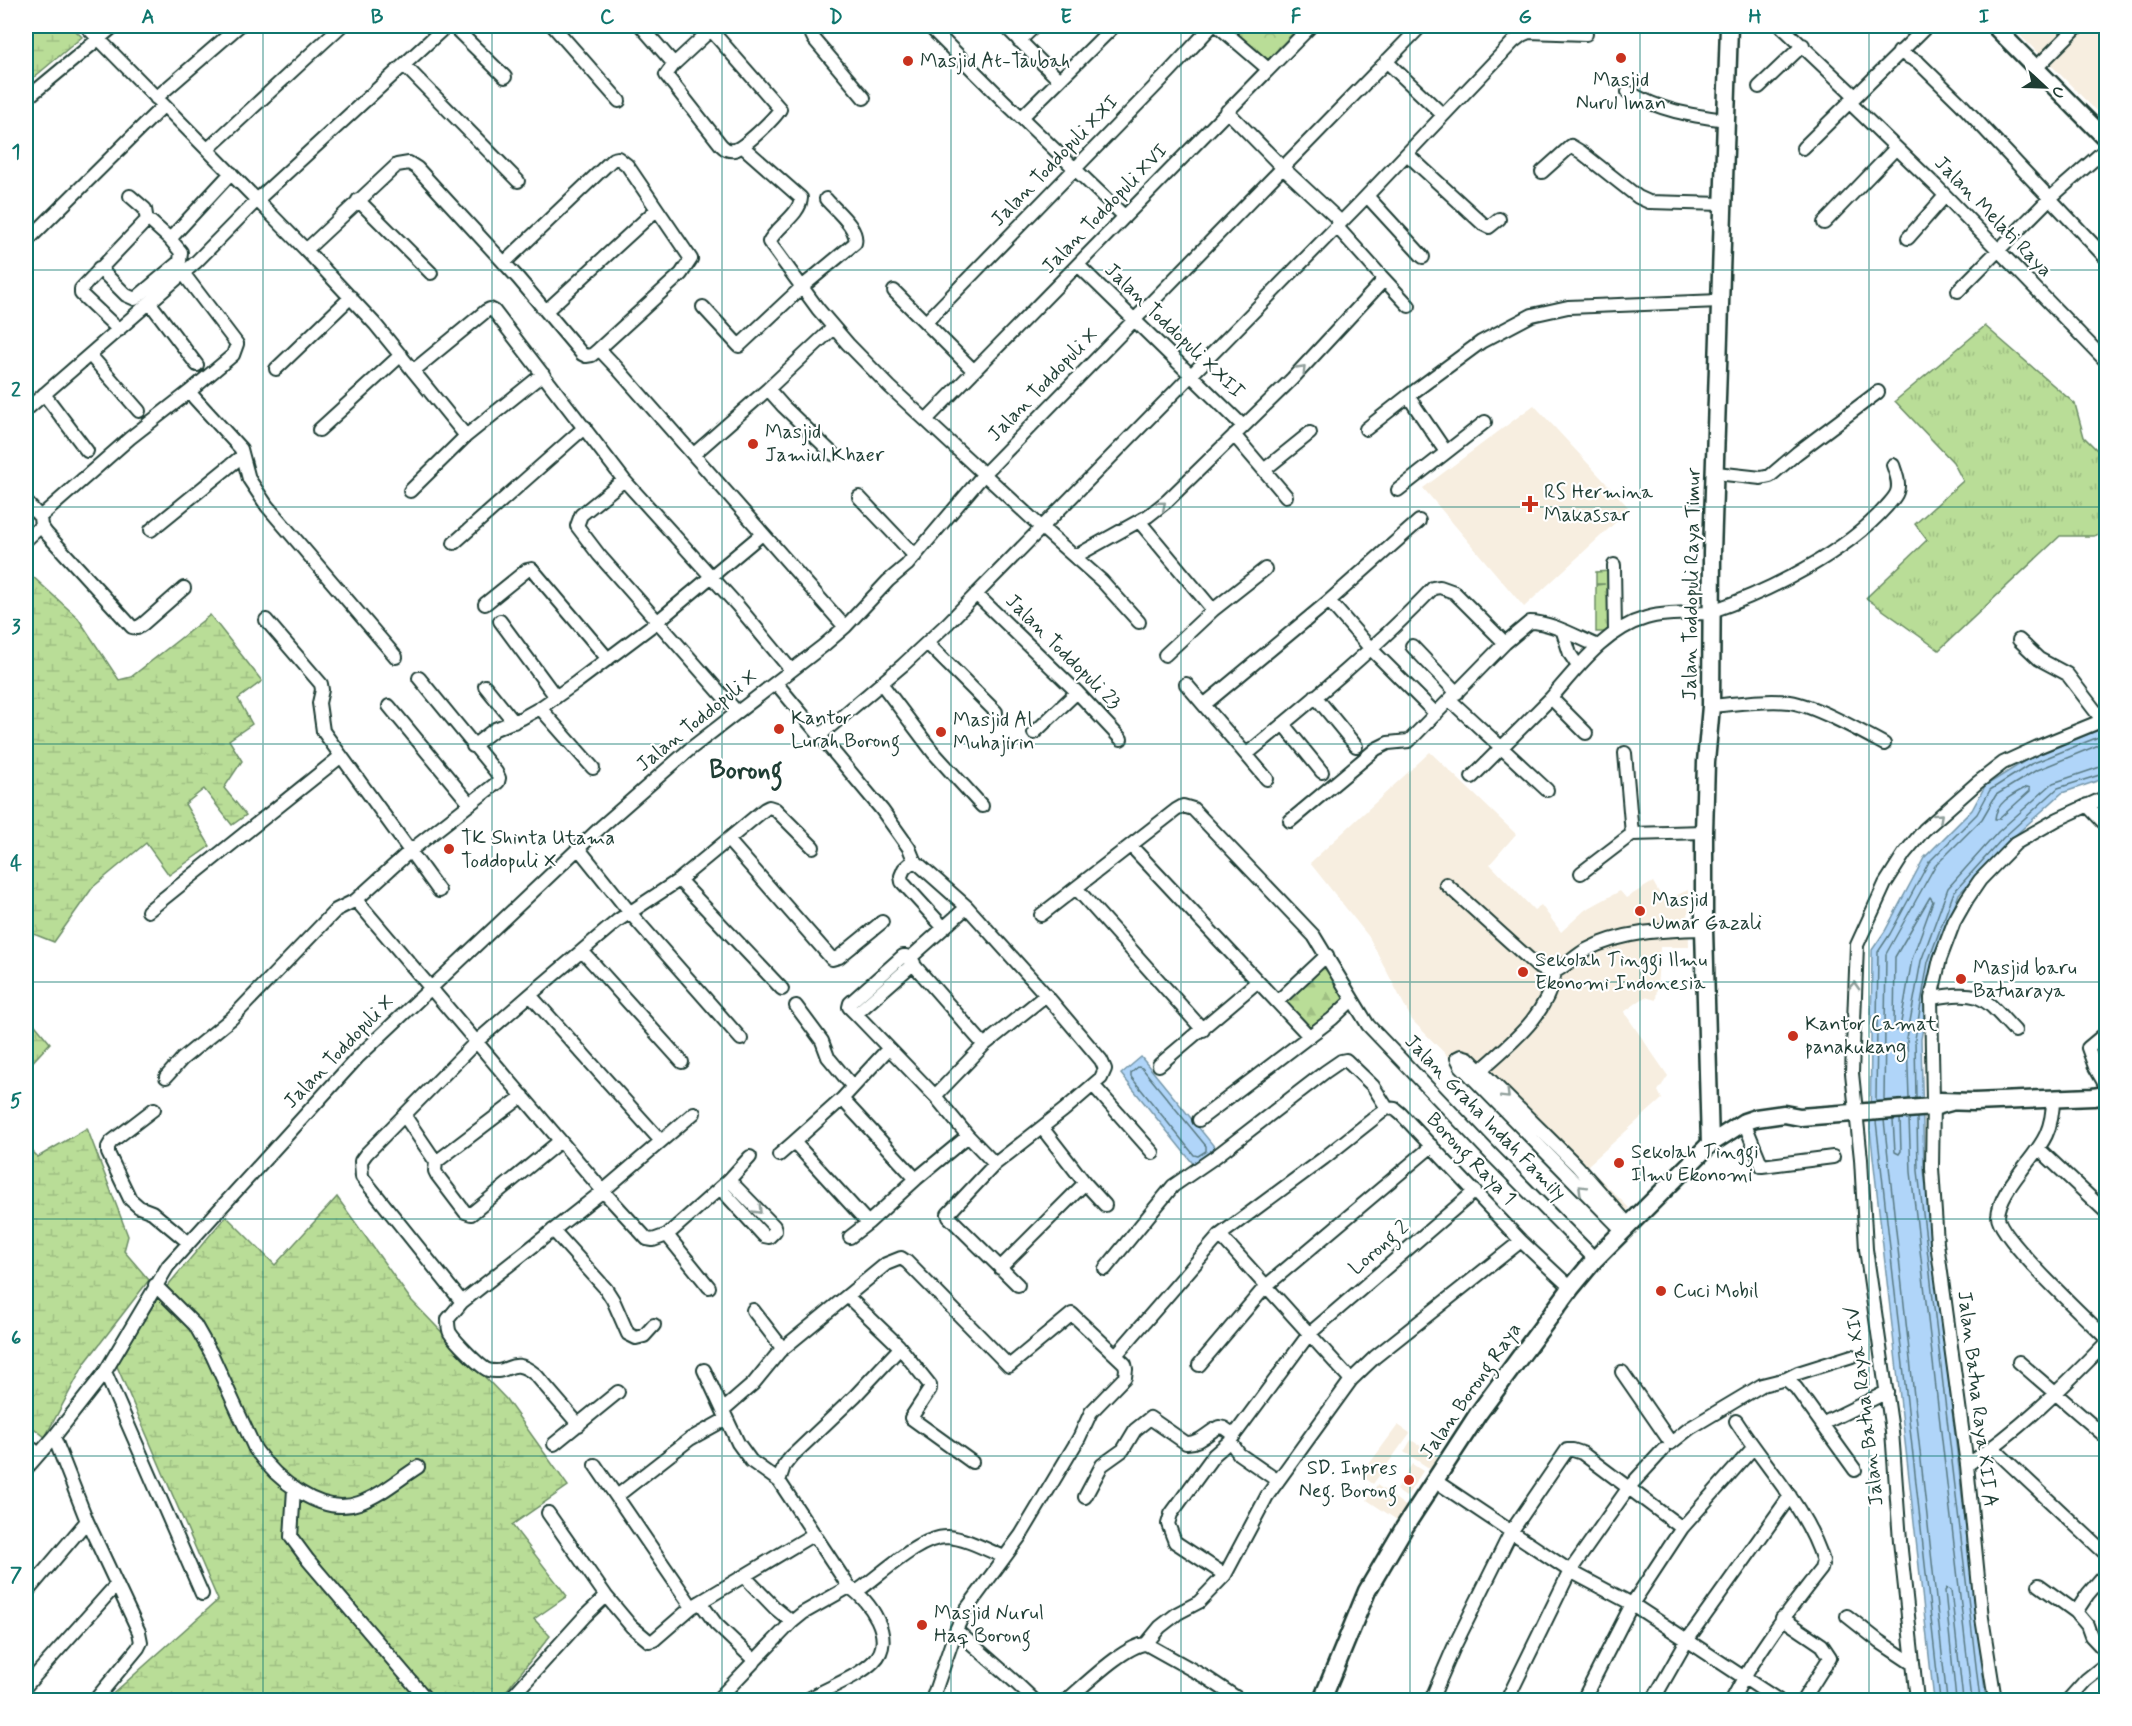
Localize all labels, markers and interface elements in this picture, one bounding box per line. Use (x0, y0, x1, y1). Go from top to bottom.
text: A (141, 4, 155, 31)
text: B (371, 4, 384, 31)
text: C (600, 4, 615, 31)
text: D (829, 4, 843, 31)
text: E (1060, 4, 1072, 31)
text: F (1291, 4, 1302, 31)
text: G (1518, 4, 1532, 31)
text: H (1748, 4, 1762, 31)
text: I (1979, 4, 1989, 31)
place label: Masjid At-Taubah (920, 48, 1070, 75)
marker: Masjid Nurul Iman (1614, 51, 1628, 65)
marker: Masjid At-Taubah (901, 54, 915, 68)
north arrow (2015, 57, 2075, 117)
place label: Masjid Nurul Iman (1576, 67, 1666, 117)
text: U (2046, 83, 2069, 101)
street label: Jalan Toddopuli XXI (985, 89, 1125, 233)
street label: Jalan Toddopuli XVI (1036, 138, 1174, 280)
text: 1 (12, 139, 20, 166)
street label: Jalan Melati Raya (1928, 150, 2058, 284)
street label: Jalan Toddopuli XXII (1098, 257, 1250, 405)
street label: Jalan Toddopuli X (982, 322, 1104, 448)
one-way arrow (1294, 365, 1305, 376)
text: 2 (11, 377, 21, 404)
place label: Masjid Jamiul Khaer (765, 419, 885, 469)
marker: Masjid Jamiul Khaer (746, 437, 760, 451)
street label: Jalan Toddopuli Raya Timur (1676, 467, 1708, 701)
place label: RS Hermina Makassar (1544, 479, 1654, 529)
marker: RS Hermina Makassar (1521, 495, 1539, 513)
one-way arrow (1155, 501, 1166, 512)
street label: Jalan Toddopuli 23 (999, 588, 1127, 716)
text: 3 (11, 614, 21, 641)
street label: Jalan Toddopuli X (631, 664, 763, 778)
place label: Kantor Lurah Borong (791, 705, 900, 757)
place label: Masjid Al Muhajirin (953, 707, 1034, 757)
marker: Kantor Lurah Borong (772, 722, 786, 736)
marker: Masjid Al Muhajirin (934, 725, 948, 739)
district label: Borong (709, 754, 783, 791)
one-way arrow (1932, 813, 1943, 824)
place label: TK Shinta Utama Toddopuli X (461, 825, 615, 875)
marker: TK Shinta Utama Toddopuli X (442, 842, 456, 856)
text: 4 (10, 851, 22, 878)
place label: Masjid Umar Gazali (1652, 887, 1762, 937)
marker: Masjid Umar Gazali (1633, 904, 1647, 918)
place label: Sekolah Tinggi Ilmu Ekonomi Indonesia (1535, 947, 1707, 997)
place label: Masjid baru Batuaraya (1973, 955, 2077, 1005)
marker: Sekolah Tinggi Ilmu Ekonomi Indonesia (1516, 965, 1530, 979)
marker: Masjid baru Batuaraya (1954, 972, 1968, 986)
one-way arrow (1848, 981, 1860, 990)
street label: Jalan Toddopuli X (278, 989, 400, 1115)
place label: Kantor Camat panakukang (1805, 1011, 1938, 1062)
street label: Jalan Graha Indah Family (1398, 1029, 1572, 1207)
marker: Kantor Camat panakukang (1786, 1029, 1800, 1043)
text: 5 (10, 1088, 22, 1115)
one-way arrow (1499, 1088, 1509, 1099)
street label: Borong Raya 1 (1419, 1107, 1522, 1213)
place label: Sekolah Tinggi Ilmu Ekonomi (1631, 1139, 1759, 1189)
marker: Sekolah Tinggi Ilmu Ekonomi (1612, 1156, 1626, 1170)
one-way arrow (1578, 1186, 1589, 1197)
one-way arrow (751, 1203, 762, 1213)
street label: Lorong 2 (1343, 1214, 1416, 1283)
place label: Cuci Mobil (1673, 1278, 1758, 1305)
marker: Cuci Mobil (1654, 1284, 1668, 1298)
street label: Jalan Batua Raya XII A (1950, 1289, 2004, 1509)
street label: Jalan Batua Raya XIV (1839, 1305, 1891, 1507)
street label: Jalan Borong Raya (1414, 1317, 1530, 1466)
text: 6 (11, 1325, 21, 1352)
place label: SD. Inpres Neg. Borong (1299, 1455, 1397, 1507)
marker: SD. Inpres Neg. Borong (1402, 1473, 1416, 1487)
text: 7 (10, 1562, 22, 1589)
place label: Masjid Nurul Haq Borong (934, 1600, 1044, 1652)
marker: Masjid Nurul Haq Borong (915, 1618, 929, 1632)

